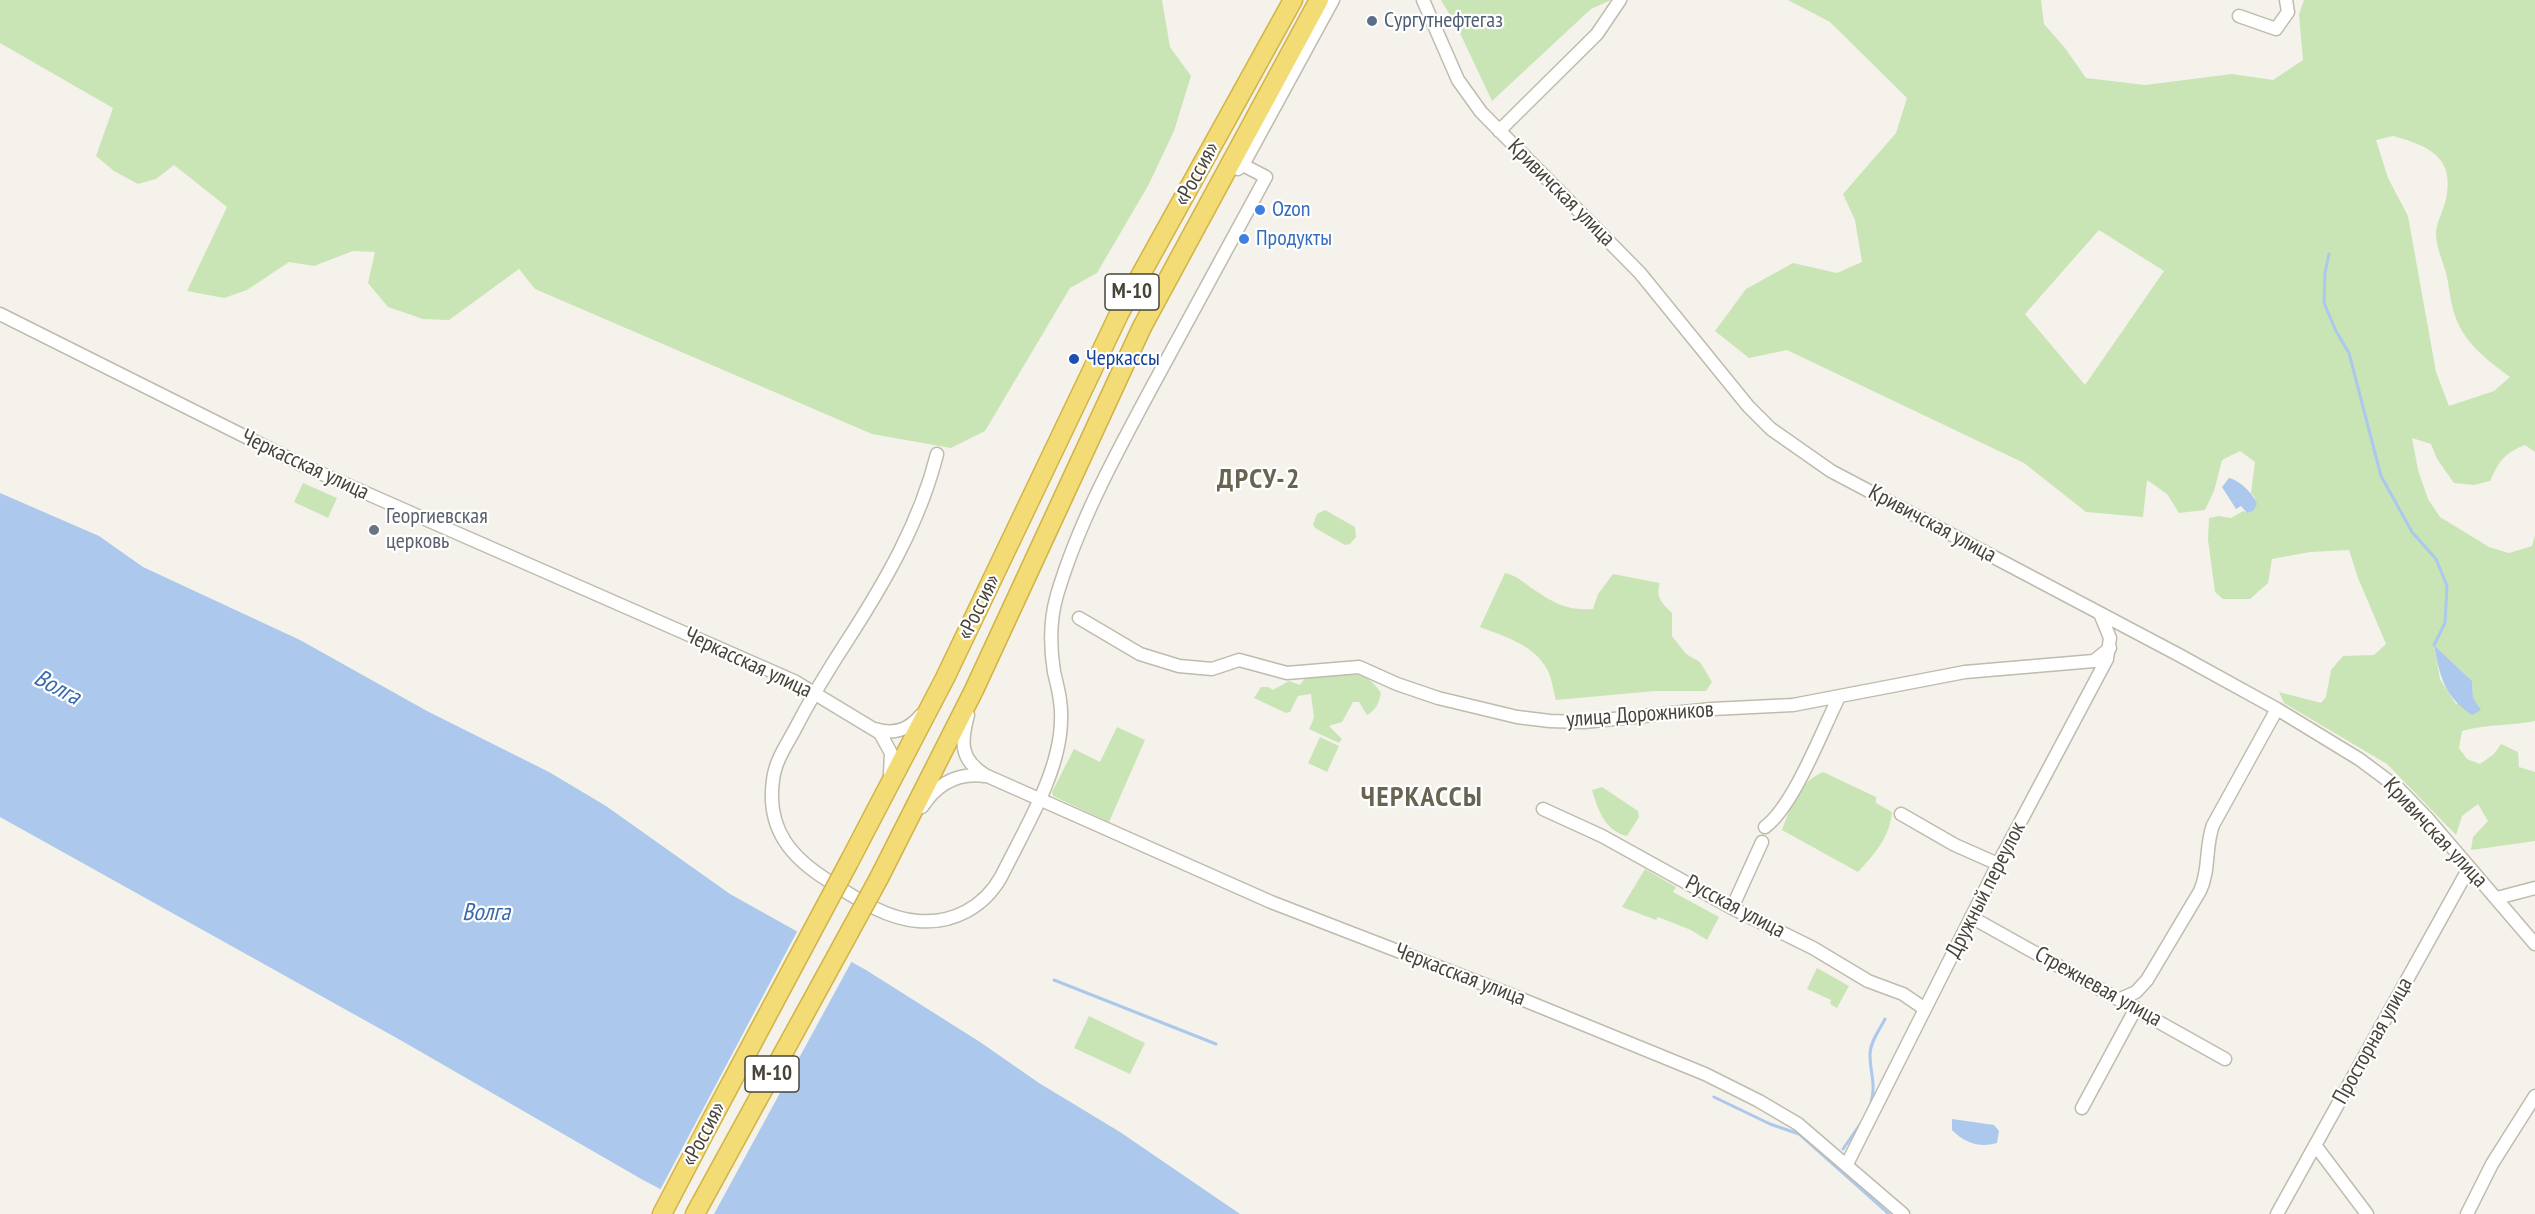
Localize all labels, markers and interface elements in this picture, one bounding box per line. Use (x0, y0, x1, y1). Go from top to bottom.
place label: Сургутнефтегаз (1384, 8, 1503, 34)
marker: Сургутнефтегаз (1365, 14, 1379, 28)
street label: Кривичская улица (1502, 134, 1620, 252)
street label: «Россия» (1169, 137, 1225, 211)
place label: Ozon (1272, 197, 1311, 223)
marker: Ozon (1253, 203, 1267, 217)
place label: Продукты (1256, 226, 1332, 252)
marker: Продукты (1237, 232, 1251, 246)
road number: М-10 (1105, 274, 1159, 310)
place label: Черкассы (1086, 346, 1160, 372)
marker: Черкассы (1067, 352, 1081, 366)
street label: Черкасская улица (237, 424, 373, 506)
district label: ДРСУ-2 (1217, 463, 1301, 497)
street label: Кривичская улица (1864, 479, 2000, 569)
place label: Георгиевская церковь (386, 504, 488, 556)
marker: Георгиевская церковь (367, 523, 381, 537)
street label: «Россия» (952, 570, 1006, 644)
street label: Черкасская улица (680, 622, 816, 704)
water label: Волга (29, 664, 85, 712)
street label: улица Дорожников (1565, 697, 1715, 733)
street label: Кривичская улица (2377, 773, 2493, 893)
district label: ЧЕРКАССЫ (1361, 781, 1483, 815)
street label: Дружный переулок (1940, 818, 2032, 962)
street label: Русская улица (1681, 870, 1789, 944)
water label: Волга (462, 899, 510, 927)
street label: Черкасская улица (1391, 938, 1529, 1012)
street label: Стрежневая улица (2030, 941, 2166, 1033)
street label: Просторная улица (2327, 973, 2419, 1109)
road number: М-10 (745, 1056, 799, 1092)
street label: «Россия» (676, 1097, 732, 1171)

